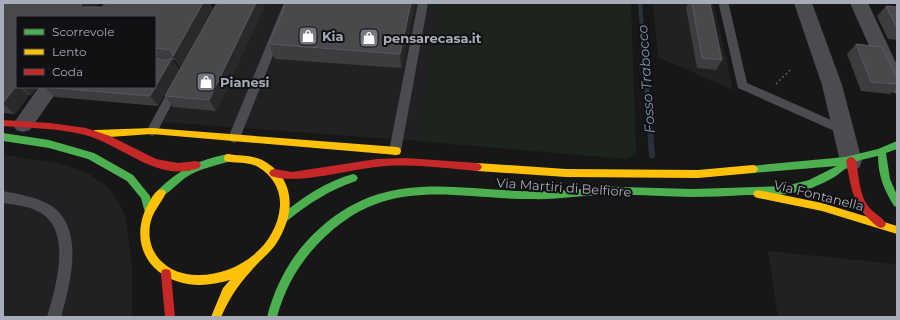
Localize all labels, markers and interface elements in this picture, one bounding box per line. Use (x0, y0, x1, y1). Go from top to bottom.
legend (16, 16, 156, 88)
text: Scorrevole (52, 24, 114, 39)
water label: Fosso Trabocco (633, 24, 659, 134)
shop icon: Kia (297, 25, 319, 47)
shop icon: pensarecasa.it (358, 27, 380, 49)
place label: Kia (322, 28, 344, 44)
place label: pensarecasa.it (383, 30, 482, 46)
text: Lento (52, 44, 87, 59)
text: Coda (52, 64, 83, 79)
shop icon: Pianesi (195, 71, 217, 93)
place label: Pianesi (220, 74, 270, 90)
street label: Via Martiri di Belfiore (496, 174, 632, 200)
street label: Via Fontanella (772, 176, 866, 214)

